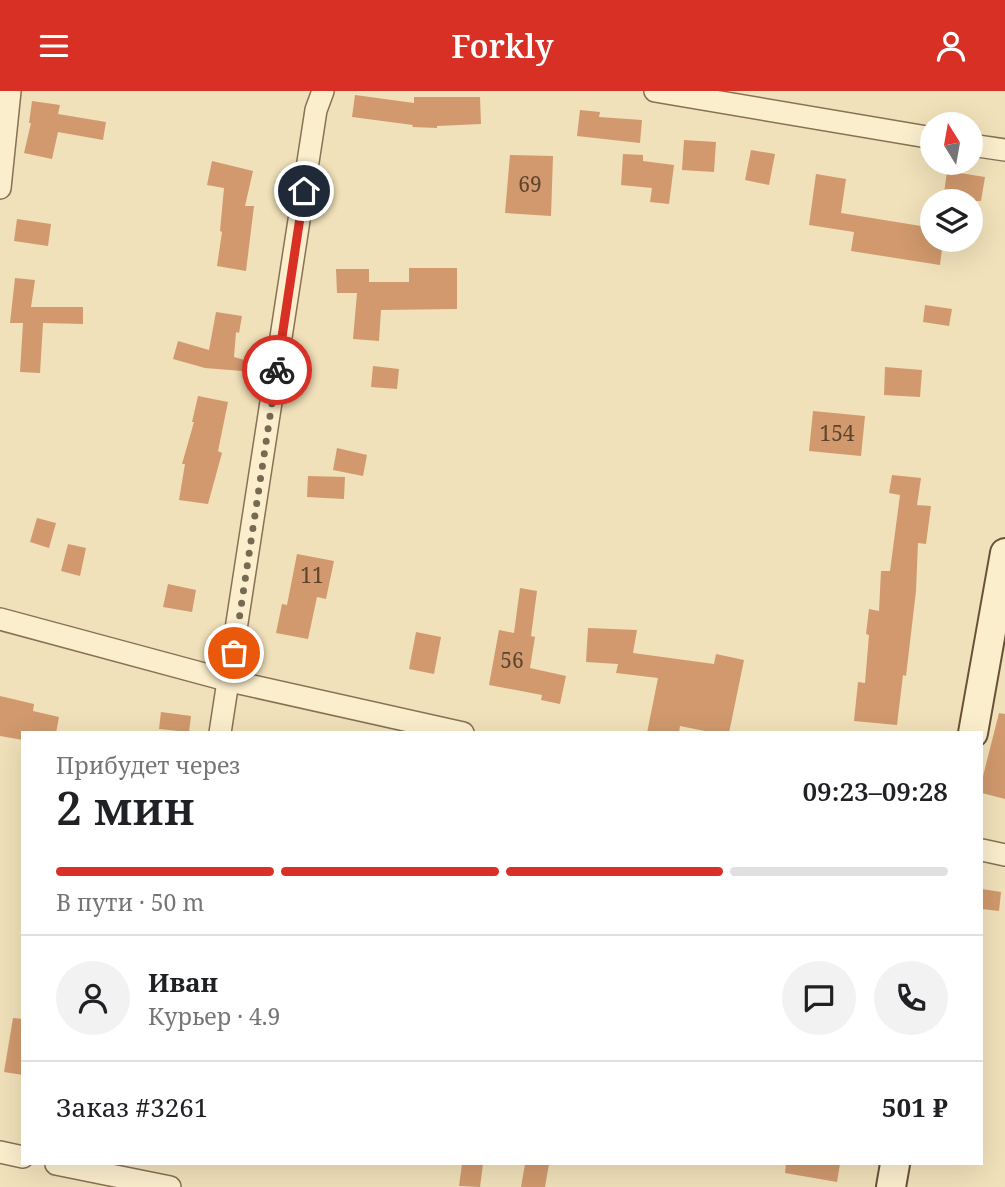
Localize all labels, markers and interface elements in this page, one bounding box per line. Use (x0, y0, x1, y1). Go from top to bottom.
text: Forkly (451, 24, 554, 67)
icon: menu (35, 27, 73, 65)
icon: person (932, 27, 970, 65)
north arrow (920, 112, 984, 175)
map controls (920, 112, 983, 252)
pin (274, 161, 334, 221)
house number: 69 (518, 170, 542, 198)
icon: home (285, 172, 323, 210)
button: layers (920, 189, 983, 252)
courier (242, 335, 312, 405)
icon: bike (258, 351, 296, 389)
house number: 154 (819, 419, 855, 447)
house number: 11 (300, 561, 324, 589)
pin (204, 623, 264, 683)
icon: bag (215, 634, 253, 672)
house number: 56 (500, 646, 524, 674)
text: Прибудет через (56, 749, 240, 781)
text: 09:23–09:28 (802, 773, 948, 809)
text: 2 мин (56, 776, 195, 838)
text: В пути · 50 m (56, 886, 204, 918)
button: person (56, 961, 130, 1035)
button: chat (782, 961, 856, 1035)
button: phone (874, 961, 948, 1035)
text: Иван (148, 964, 218, 1000)
text: Курьер · 4.9 (148, 1000, 280, 1032)
text: Заказ #3261 (56, 1089, 208, 1125)
text: 501 ₽ (882, 1089, 948, 1125)

